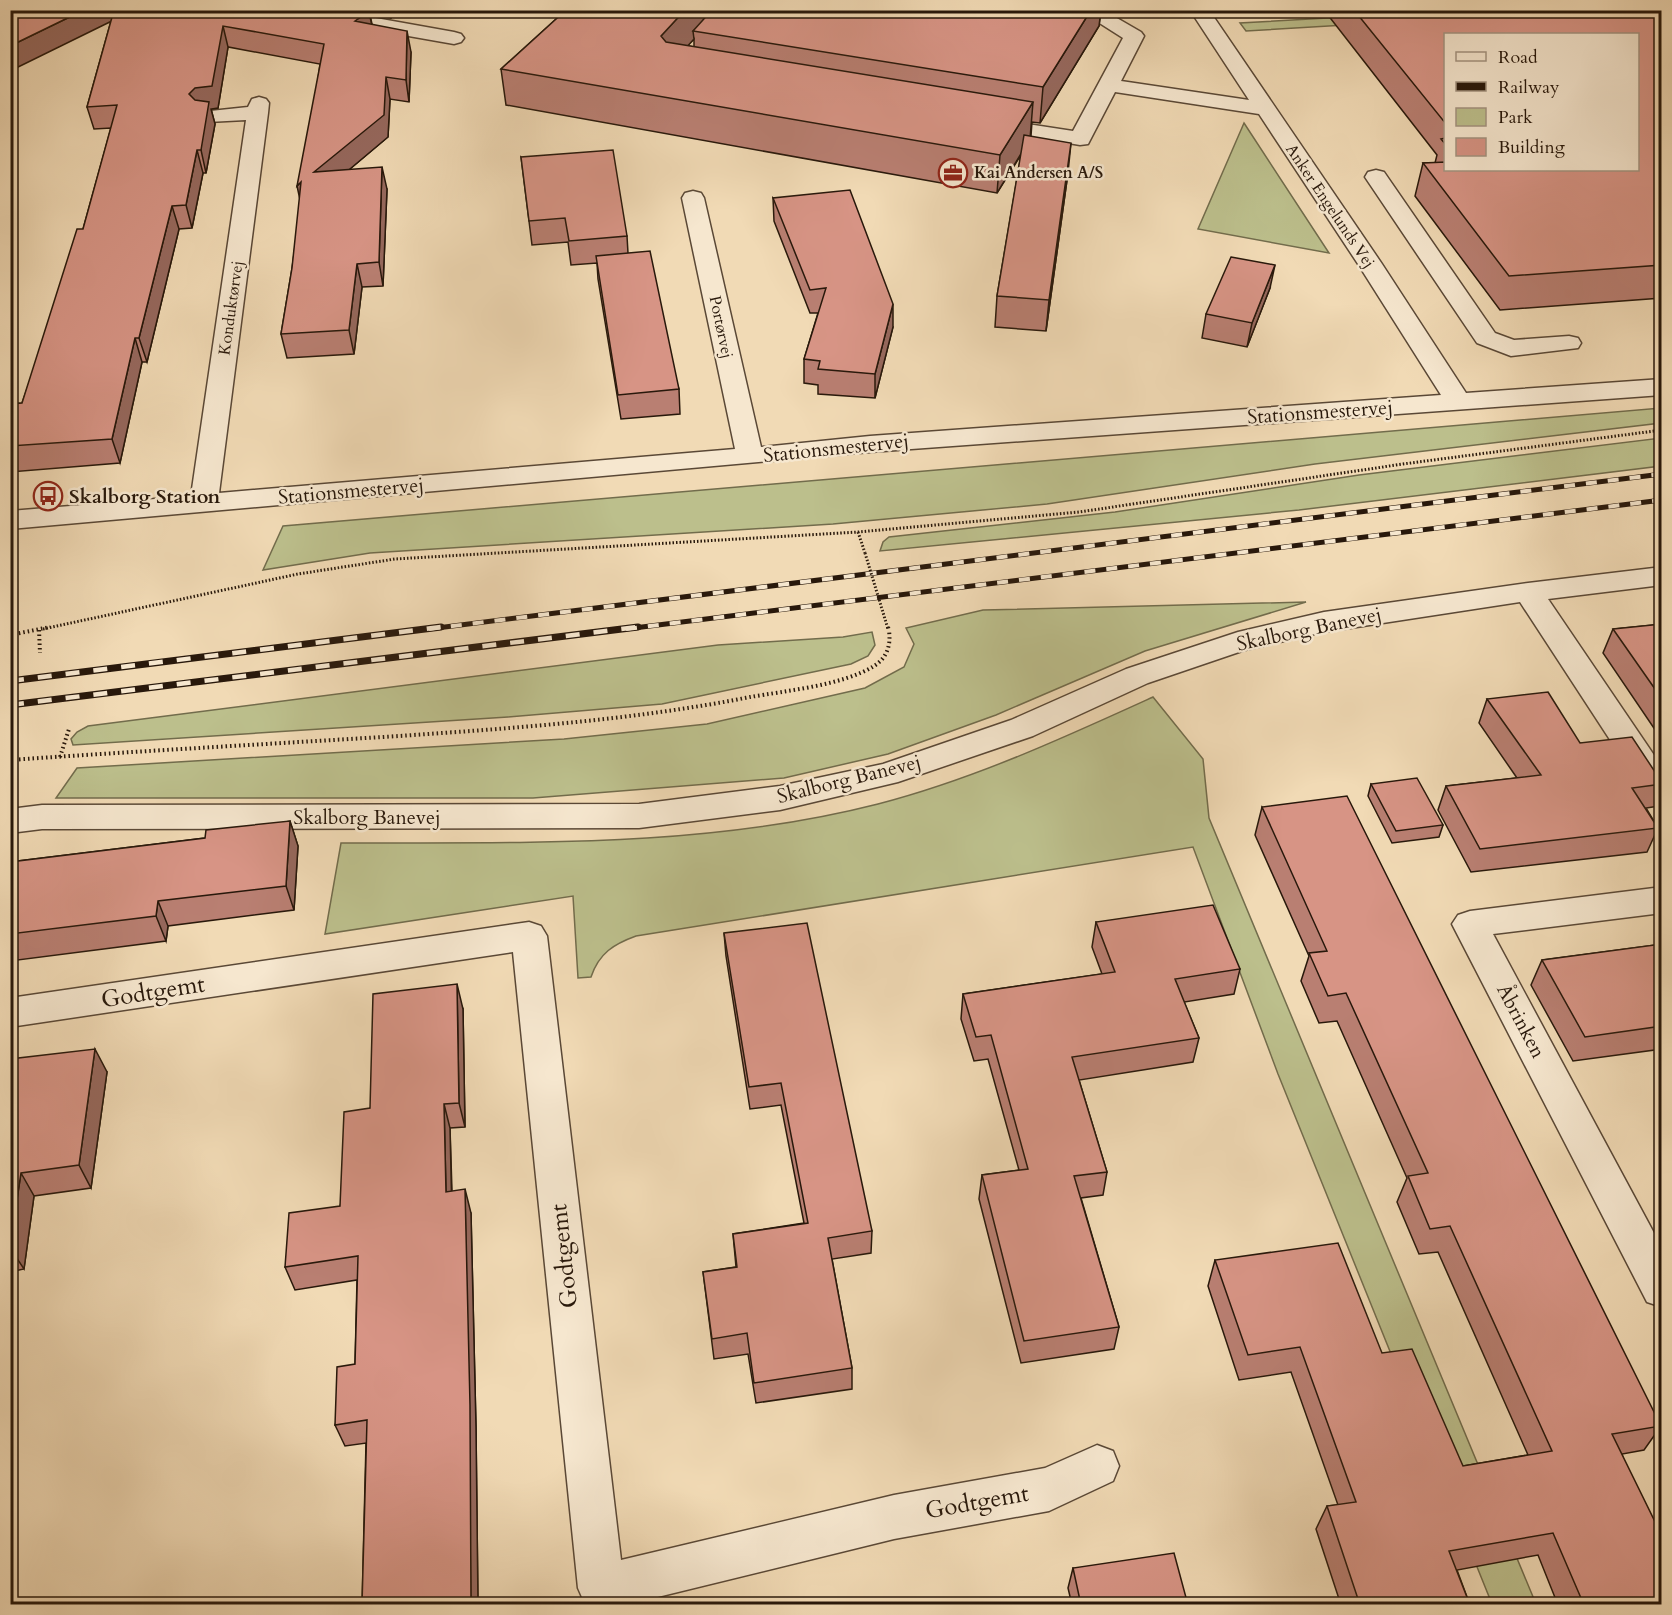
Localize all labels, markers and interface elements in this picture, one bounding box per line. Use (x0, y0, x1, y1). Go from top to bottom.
legend (1444, 33, 1639, 171)
text: Road (1498, 45, 1538, 70)
text: Railway (1498, 75, 1560, 100)
text: Park (1498, 105, 1533, 130)
text: Building (1498, 135, 1566, 160)
street label: Anker Engelunds Vej (1280, 140, 1380, 272)
office icon: Kai Andersen A/S (937, 157, 969, 189)
place label: Kai Andersen A/S (974, 162, 1103, 184)
street label: Konduktørvej (213, 259, 249, 357)
street label: Portørvej (704, 294, 738, 360)
street label: Stationsmestervej (1246, 393, 1394, 431)
street label: Stationsmestervej (762, 427, 910, 469)
street label: Stationsmestervej (277, 471, 425, 511)
bus stop icon: Skalborg Station (32, 480, 64, 512)
place label: Skalborg Station (69, 483, 221, 510)
street label: Skalborg Banevej (1234, 600, 1384, 658)
street label: Skalborg Banevej (774, 748, 924, 810)
street label: Skalborg Banevej (293, 804, 441, 831)
street label: Godtgemt (99, 967, 208, 1016)
street label: Åbrinken (1490, 979, 1552, 1063)
street label: Godtgemt (542, 1202, 586, 1310)
street label: Godtgemt (923, 1477, 1032, 1527)

